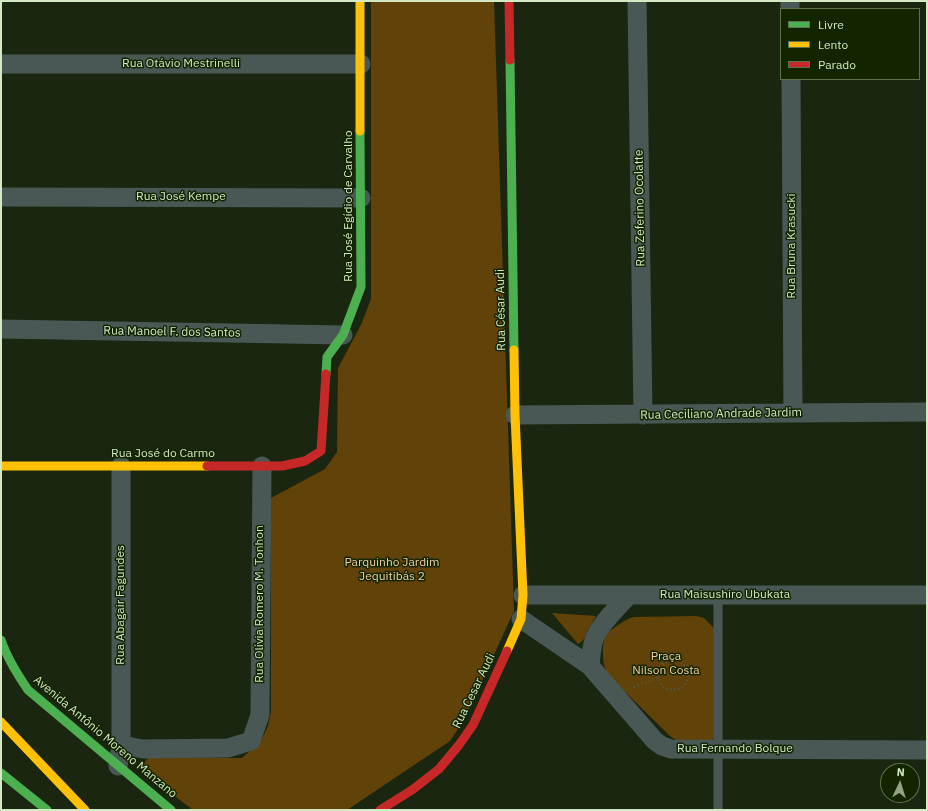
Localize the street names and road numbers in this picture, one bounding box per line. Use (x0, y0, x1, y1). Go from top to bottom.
street label: Rua Otávio Mestrinelli (122, 57, 240, 71)
street label: Rua José Egídio de Carvalho (342, 130, 356, 282)
street label: Rua Zeferino Ocolatte (632, 149, 648, 267)
street label: Rua José Kempe (136, 190, 226, 204)
street label: Rua Bruna Krasucki (785, 193, 799, 299)
street label: Rua César Audi (493, 269, 509, 351)
street label: Rua Manoel F. dos Santos (103, 324, 241, 340)
street label: Rua Ceciliano Andrade Jardim (640, 405, 802, 423)
street label: Rua José do Carmo (111, 447, 215, 461)
street label: Rua Olívia Romero M. Tonhon (253, 525, 267, 683)
street label: Rua Abagair Fagundes (114, 545, 128, 665)
street label: Rua Maisushiro Ubukata (660, 588, 790, 602)
street label: Rua Cesar Audi (450, 651, 498, 731)
street label: Avenida Antônio Moreno Manzano (30, 673, 180, 801)
street label: Rua Fernando Bolque (677, 742, 793, 756)

